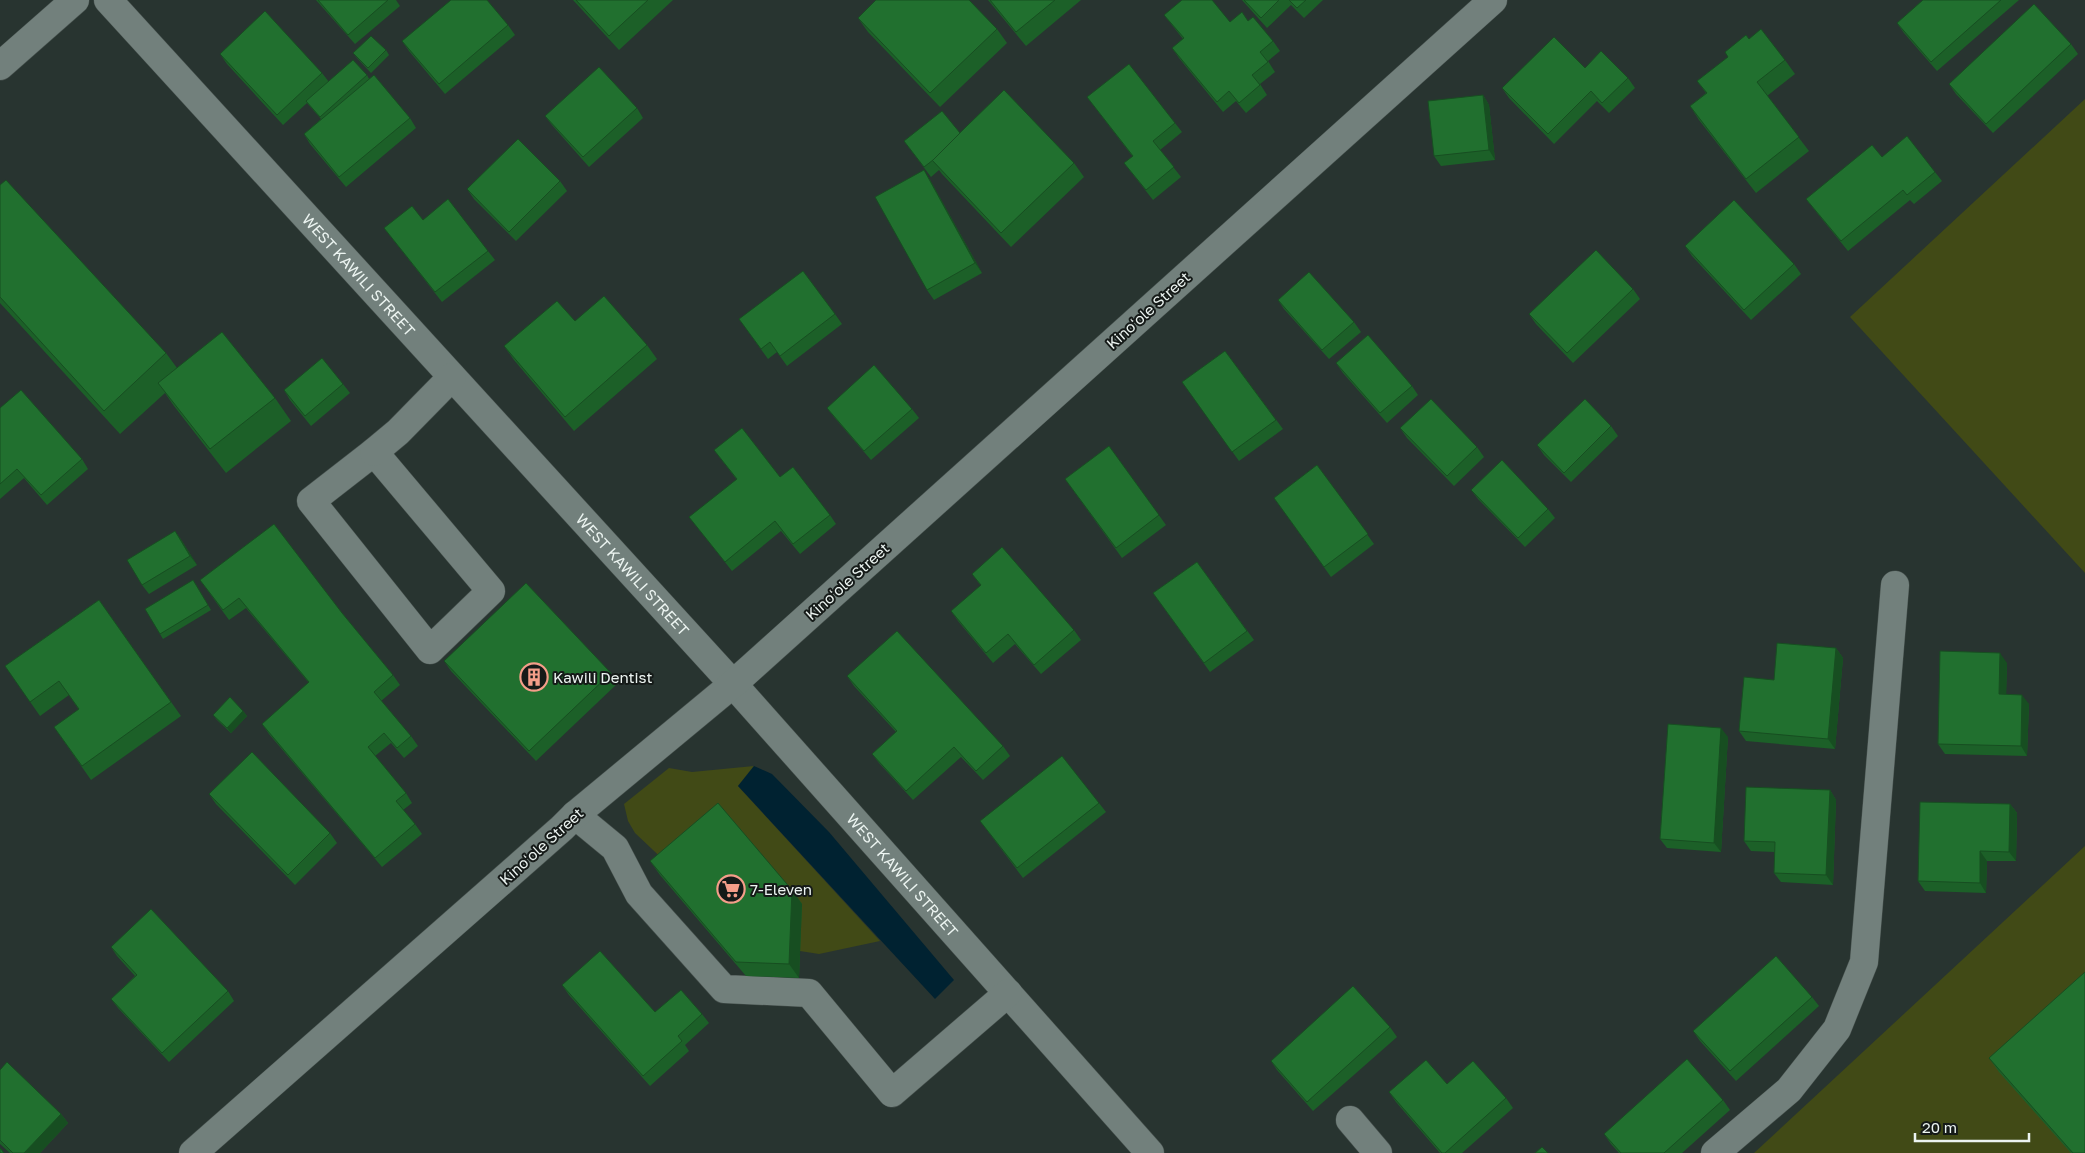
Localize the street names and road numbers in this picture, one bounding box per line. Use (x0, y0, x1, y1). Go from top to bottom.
street label: WEST KAWILI STREET (299, 210, 419, 339)
street label: Kinoʻole Street (1102, 268, 1194, 352)
street label: WEST KAWILI STREET (573, 510, 693, 639)
street label: Kinoʻole Street (801, 539, 893, 623)
street label: Kinoʻole Street (495, 804, 587, 888)
street label: WEST KAWILI STREET (843, 810, 962, 940)

